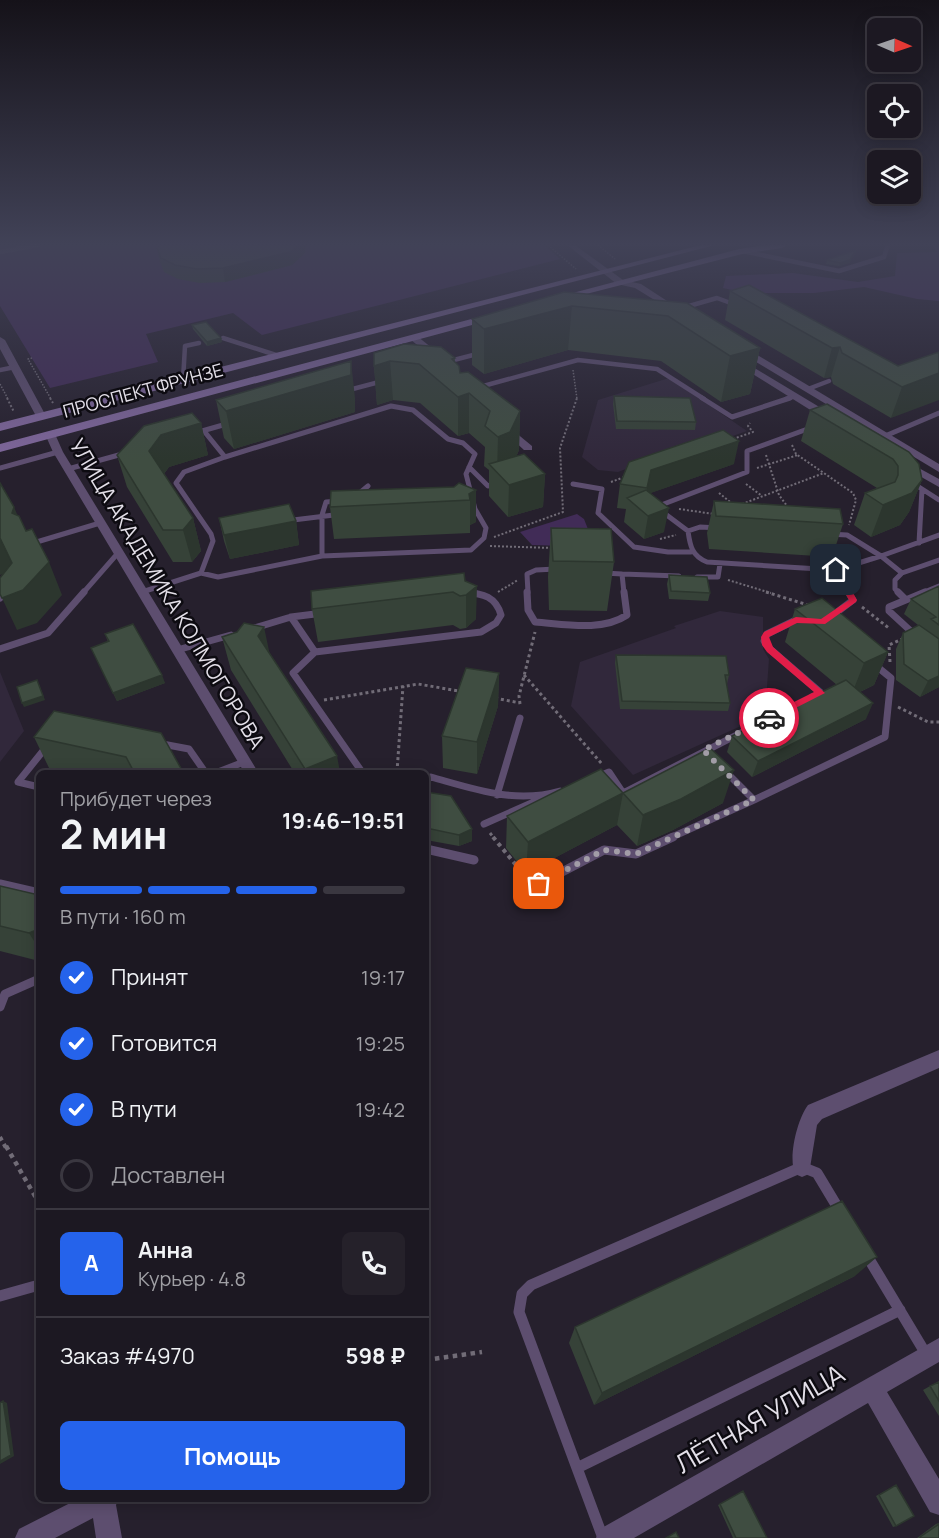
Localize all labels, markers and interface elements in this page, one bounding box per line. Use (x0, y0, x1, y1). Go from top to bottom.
north arrow (867, 18, 921, 72)
map controls (867, 18, 921, 204)
button: locate (867, 84, 921, 138)
button: layers (867, 150, 921, 204)
street label: ПРОСПЕКТ ФРУНЗЕ (60, 357, 225, 423)
street label: УЛИЦА АКАДЕМИКА КОЛМОГОРОВА (64, 433, 272, 754)
pin (810, 544, 861, 595)
icon: home (819, 553, 852, 586)
courier (739, 688, 799, 748)
icon: car (753, 702, 786, 735)
text: Прибудет через (60, 785, 212, 812)
text: 19:46–19:51 (282, 806, 405, 836)
text: 2 мин (60, 807, 167, 861)
pin (513, 858, 564, 909)
icon: bag (522, 867, 555, 900)
text: В пути · 160 m (60, 903, 186, 930)
icon: check (60, 961, 93, 994)
text: Принят (111, 962, 188, 992)
text: 19:17 (361, 964, 405, 991)
icon: check (60, 1027, 93, 1060)
text: Готовится (111, 1028, 217, 1058)
text: 19:25 (356, 1030, 405, 1057)
icon: check (60, 1093, 93, 1126)
text: В пути (111, 1094, 177, 1124)
text: 19:42 (356, 1096, 405, 1123)
text: Доставлен (111, 1160, 225, 1190)
button: phone (342, 1232, 405, 1295)
text: Анна (138, 1235, 193, 1265)
text: А (84, 1248, 99, 1278)
text: Курьер · 4.8 (138, 1265, 246, 1292)
text: Заказ #4970 (60, 1341, 195, 1371)
text: 598 ₽ (345, 1341, 405, 1371)
street label: ЛЁТНАЯ УЛИЦА (668, 1355, 851, 1481)
button: Помощь (60, 1421, 405, 1490)

